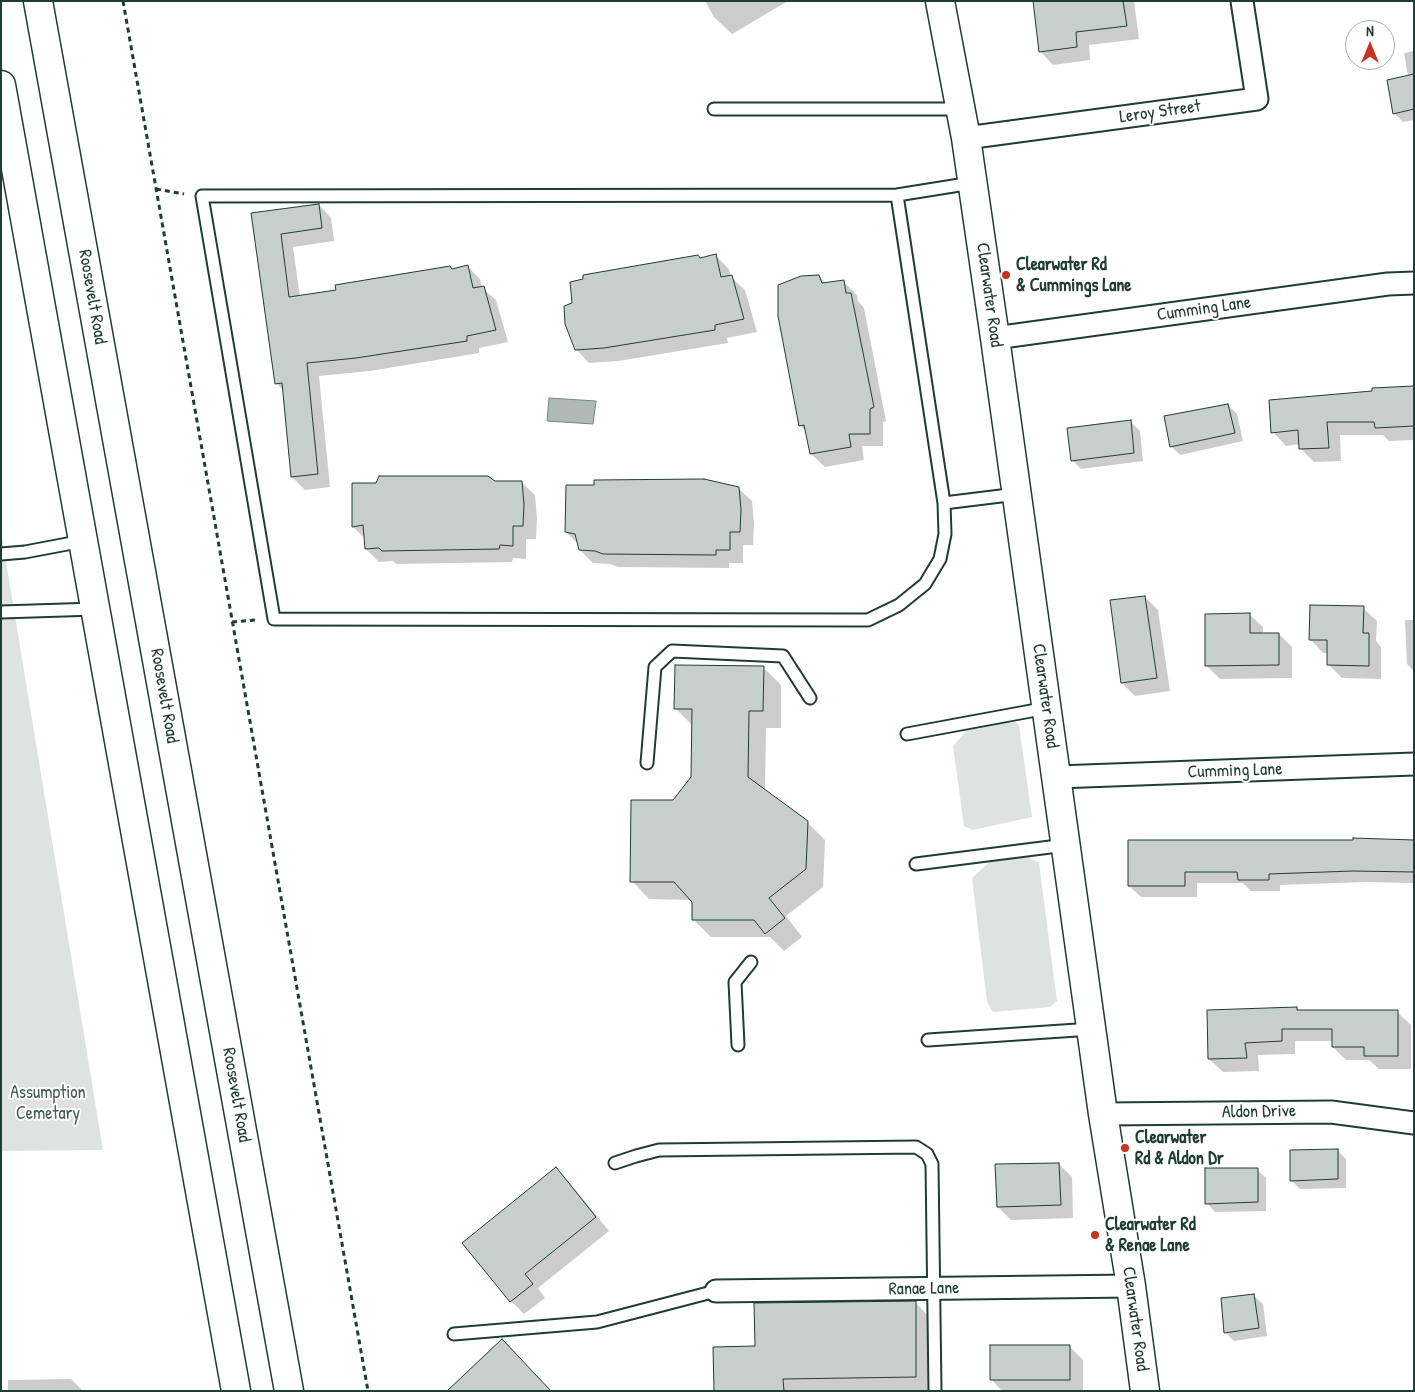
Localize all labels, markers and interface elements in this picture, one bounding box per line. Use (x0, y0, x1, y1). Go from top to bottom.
north arrow (1345, 20, 1395, 70)
text: N (1366, 21, 1374, 40)
street label: Leroy Street (1118, 96, 1202, 128)
street label: Clearwater Road (971, 241, 1007, 349)
street label: Roosevelt Road (73, 248, 111, 346)
place label: Clearwater Rd & Cummings Lane (1016, 254, 1132, 296)
marker: Clearwater Rd & Cummings Lane (1000, 269, 1012, 281)
street label: Cumming Lane (1156, 292, 1252, 326)
street label: Clearwater Road (1027, 642, 1063, 750)
street label: Roosevelt Road (145, 647, 183, 745)
street label: Cumming Lane (1187, 759, 1283, 783)
street label: Roosevelt Road (217, 1046, 255, 1144)
park label: Assumption Cemetary (10, 1082, 86, 1124)
street label: Aldon Drive (1222, 1101, 1296, 1123)
place label: Clearwater Rd & Aldon Dr (1135, 1127, 1224, 1170)
marker: Clearwater Rd & Aldon Dr (1119, 1142, 1131, 1154)
place label: Clearwater Rd & Renae Lane (1105, 1214, 1196, 1256)
marker: Clearwater Rd & Renae Lane (1089, 1229, 1101, 1241)
street label: Clearwater Road (1117, 1265, 1153, 1373)
street label: Ranae Lane (888, 1278, 960, 1300)

